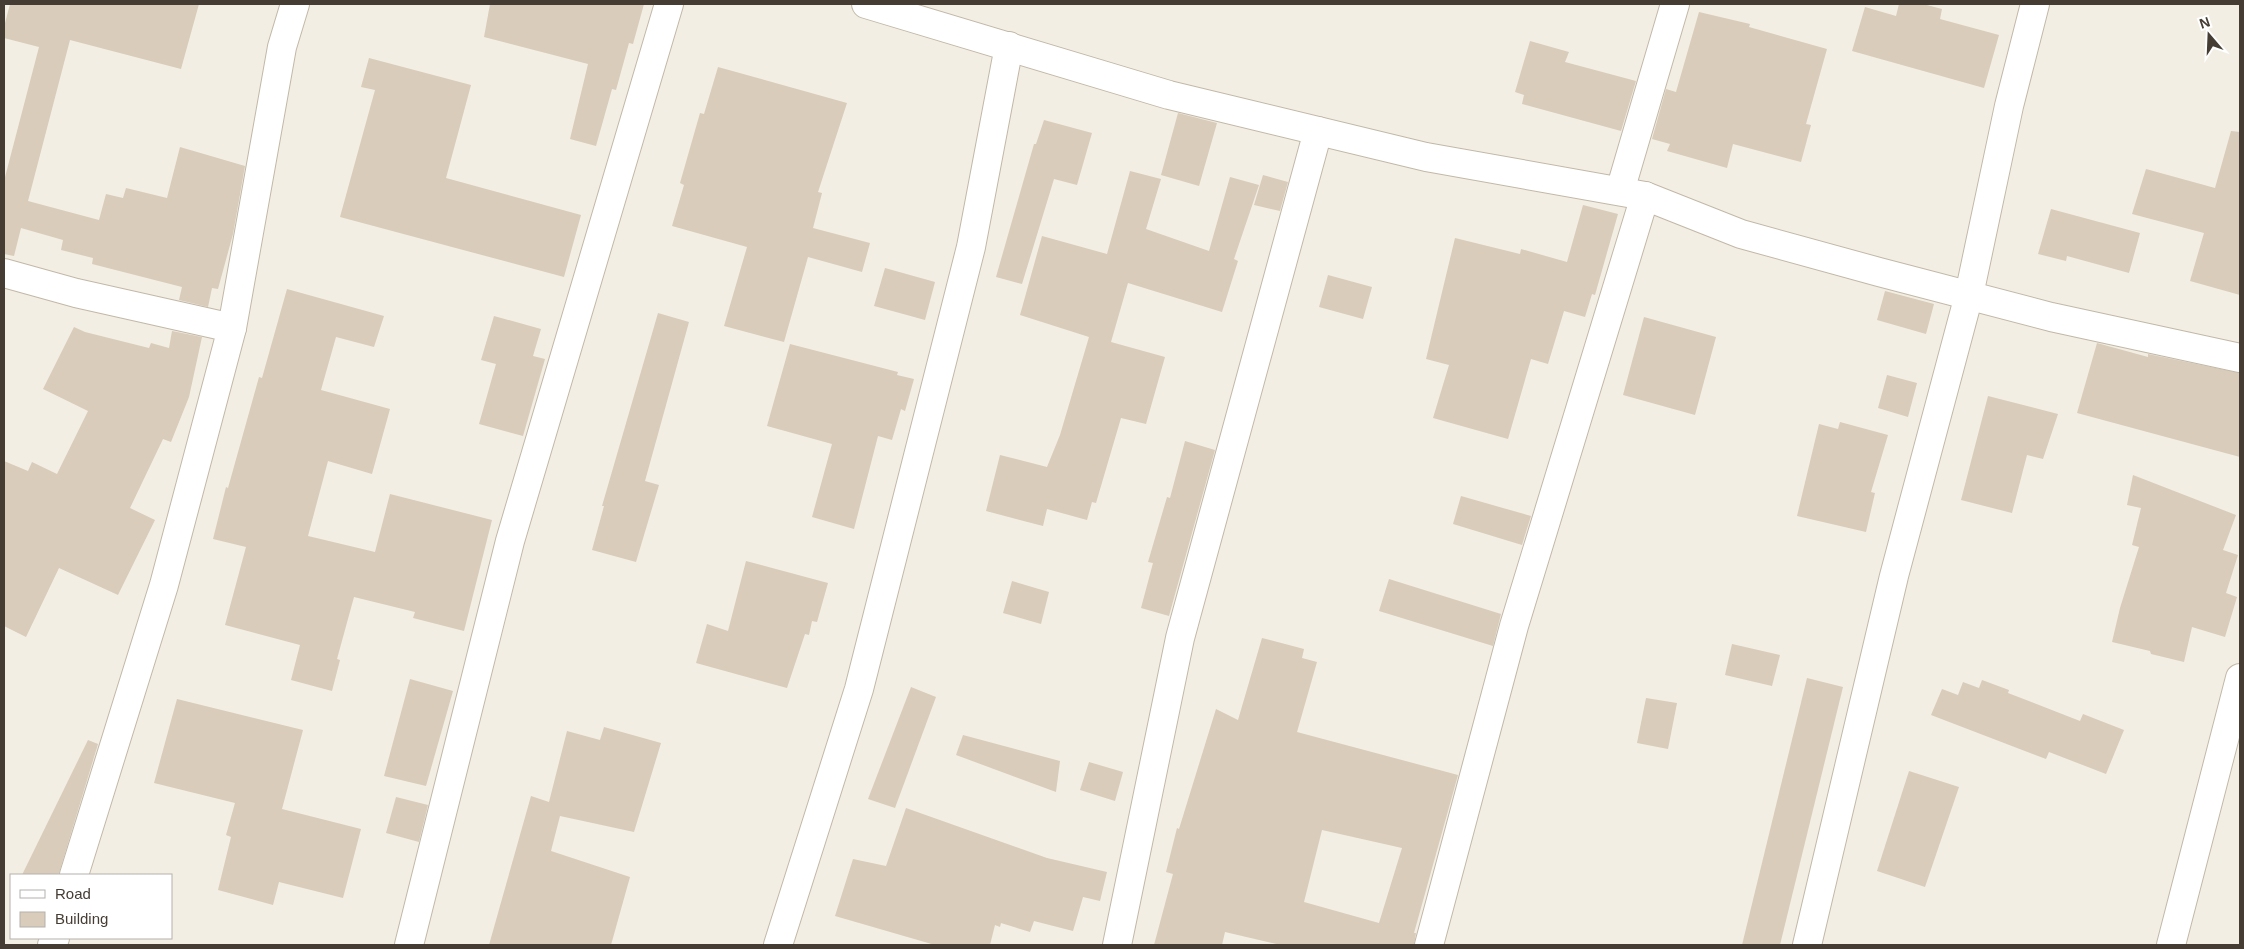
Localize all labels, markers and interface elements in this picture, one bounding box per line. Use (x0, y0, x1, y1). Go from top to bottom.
north arrow (2184, 10, 2234, 60)
text: N (2197, 13, 2212, 32)
legend (10, 874, 172, 939)
text: Road (55, 885, 91, 902)
text: Building (55, 910, 108, 927)

